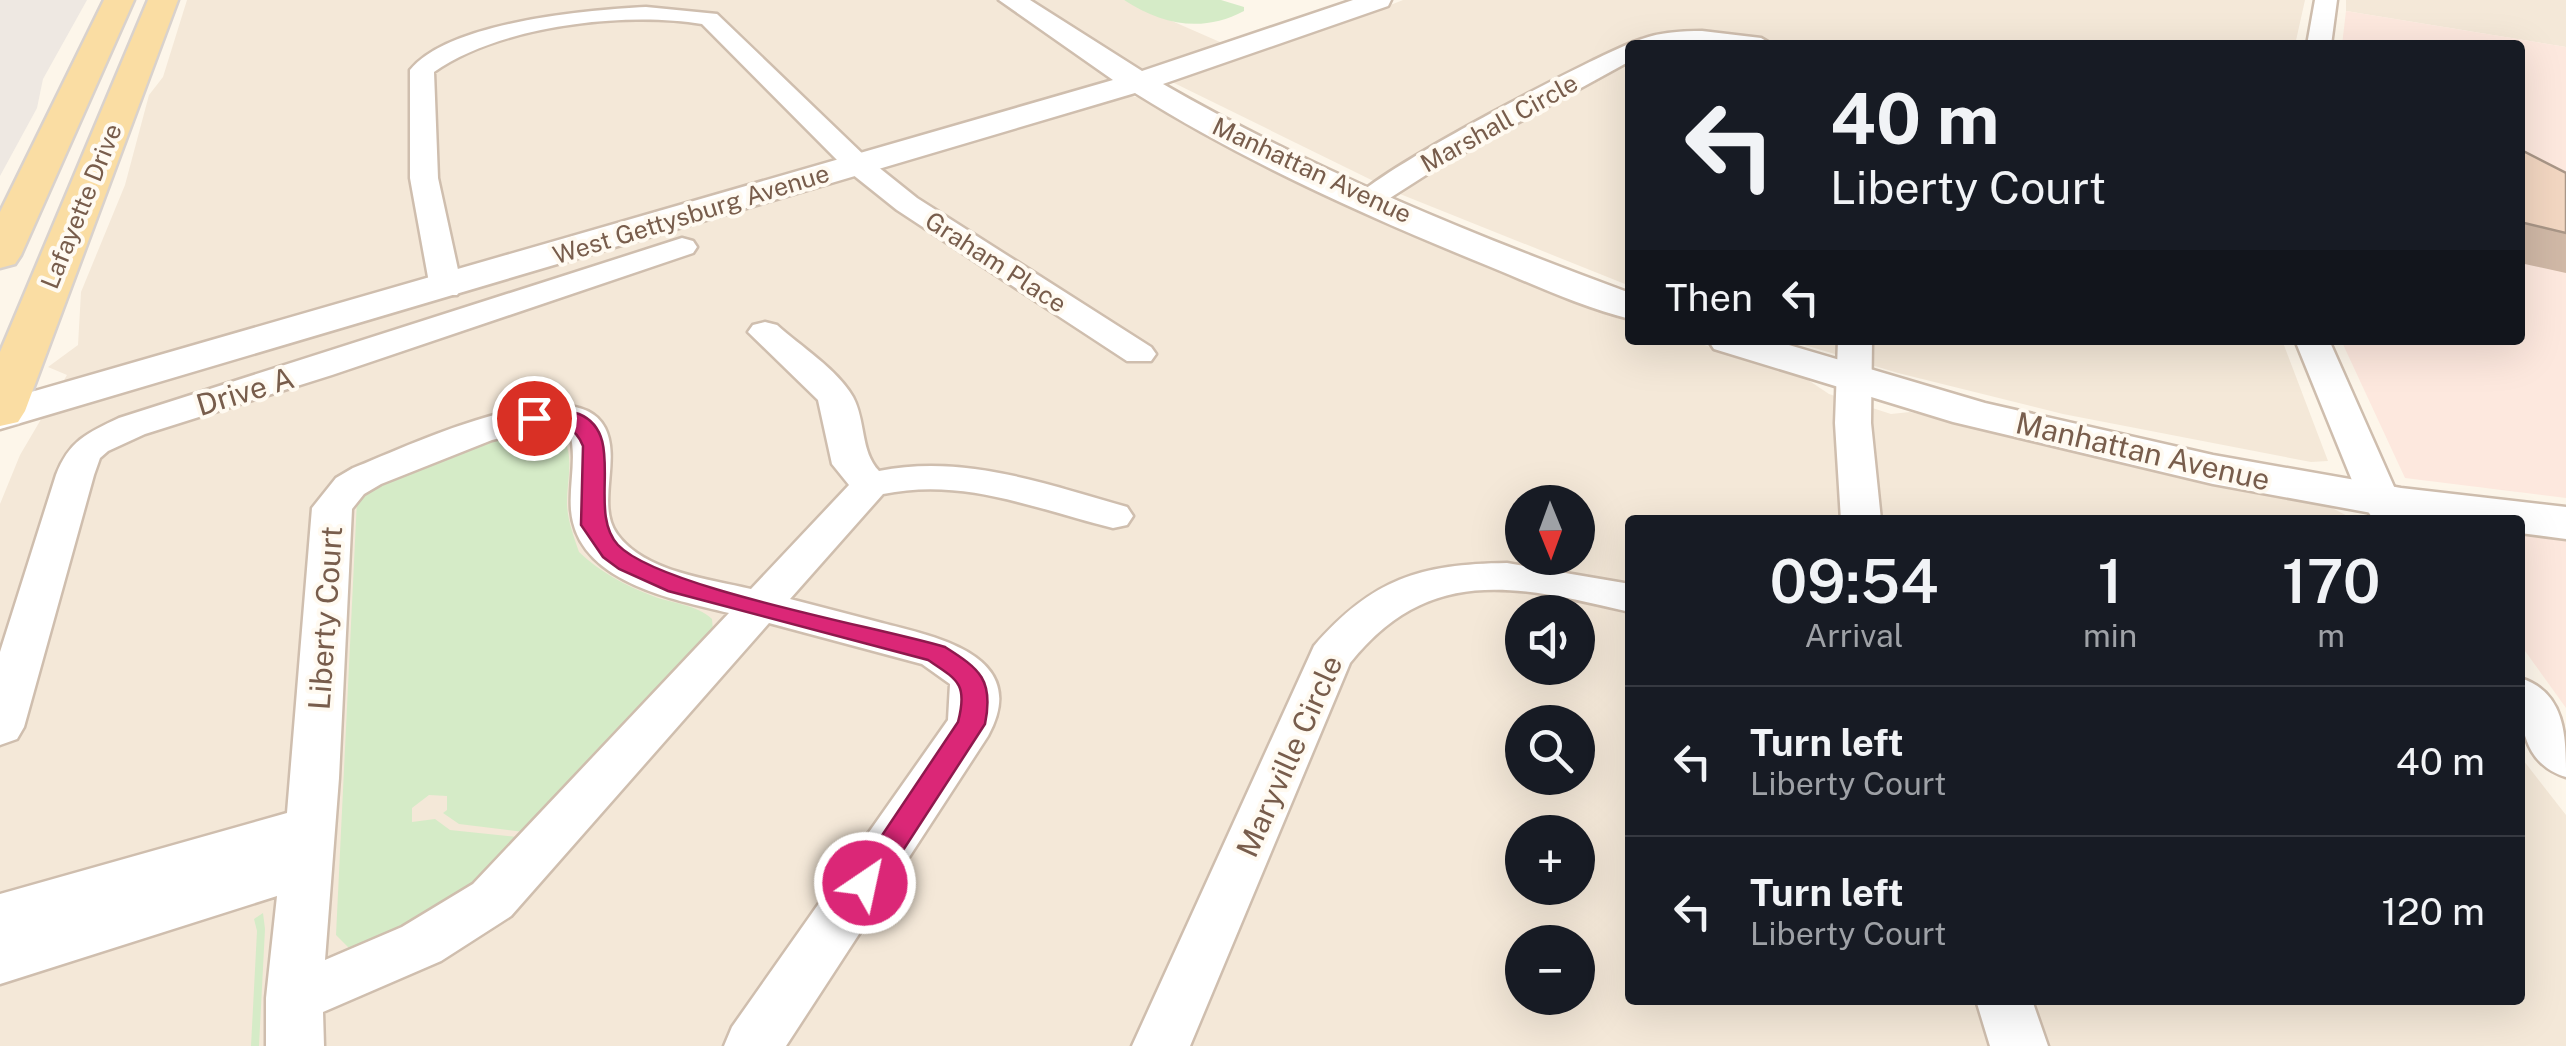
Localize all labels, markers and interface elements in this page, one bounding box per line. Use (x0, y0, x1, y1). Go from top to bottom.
street label: Marshall Circle (1415, 67, 1583, 179)
text: 40 m (1830, 77, 2000, 160)
icon: left (1665, 80, 1795, 210)
street label: Manhattan Avenue (1208, 111, 1416, 229)
street label: Lafayette Drive (34, 119, 128, 293)
street label: West Gettysburg Avenue (549, 158, 833, 270)
text: Liberty Court (1830, 161, 2106, 214)
street label: Graham Place (920, 205, 1072, 319)
icon: left (1773, 270, 1828, 325)
text: Then (1665, 275, 1753, 320)
street label: Drive A (192, 359, 298, 423)
pin (492, 376, 577, 461)
icon: arrive (507, 391, 562, 446)
street label: Manhattan Avenue (2013, 404, 2273, 498)
north arrow (1505, 485, 1595, 575)
map controls (1505, 485, 1595, 1015)
street label: Liberty Court (301, 525, 349, 711)
text: 09:54 (1769, 546, 1939, 617)
text: 1 (2098, 546, 2123, 617)
text: 170 (2282, 546, 2381, 617)
button: sound (1505, 595, 1595, 685)
text: Arrival (1805, 617, 1903, 654)
text: min (2083, 617, 2137, 654)
text: m (2317, 617, 2345, 654)
street label: Maryville Circle (1229, 650, 1349, 862)
button: search (1505, 705, 1595, 795)
text: Turn left (1750, 720, 1904, 765)
icon: left (1665, 734, 1720, 789)
text: 40 m (2396, 739, 2485, 784)
text: Liberty Court (1750, 765, 1946, 802)
button: + (1505, 815, 1595, 905)
position arrow (813, 831, 917, 935)
text: Turn left (1750, 870, 1904, 915)
icon: left (1665, 884, 1720, 939)
text: 120 m (2382, 889, 2485, 934)
text: Liberty Court (1750, 915, 1946, 952)
button: − (1505, 925, 1595, 1015)

